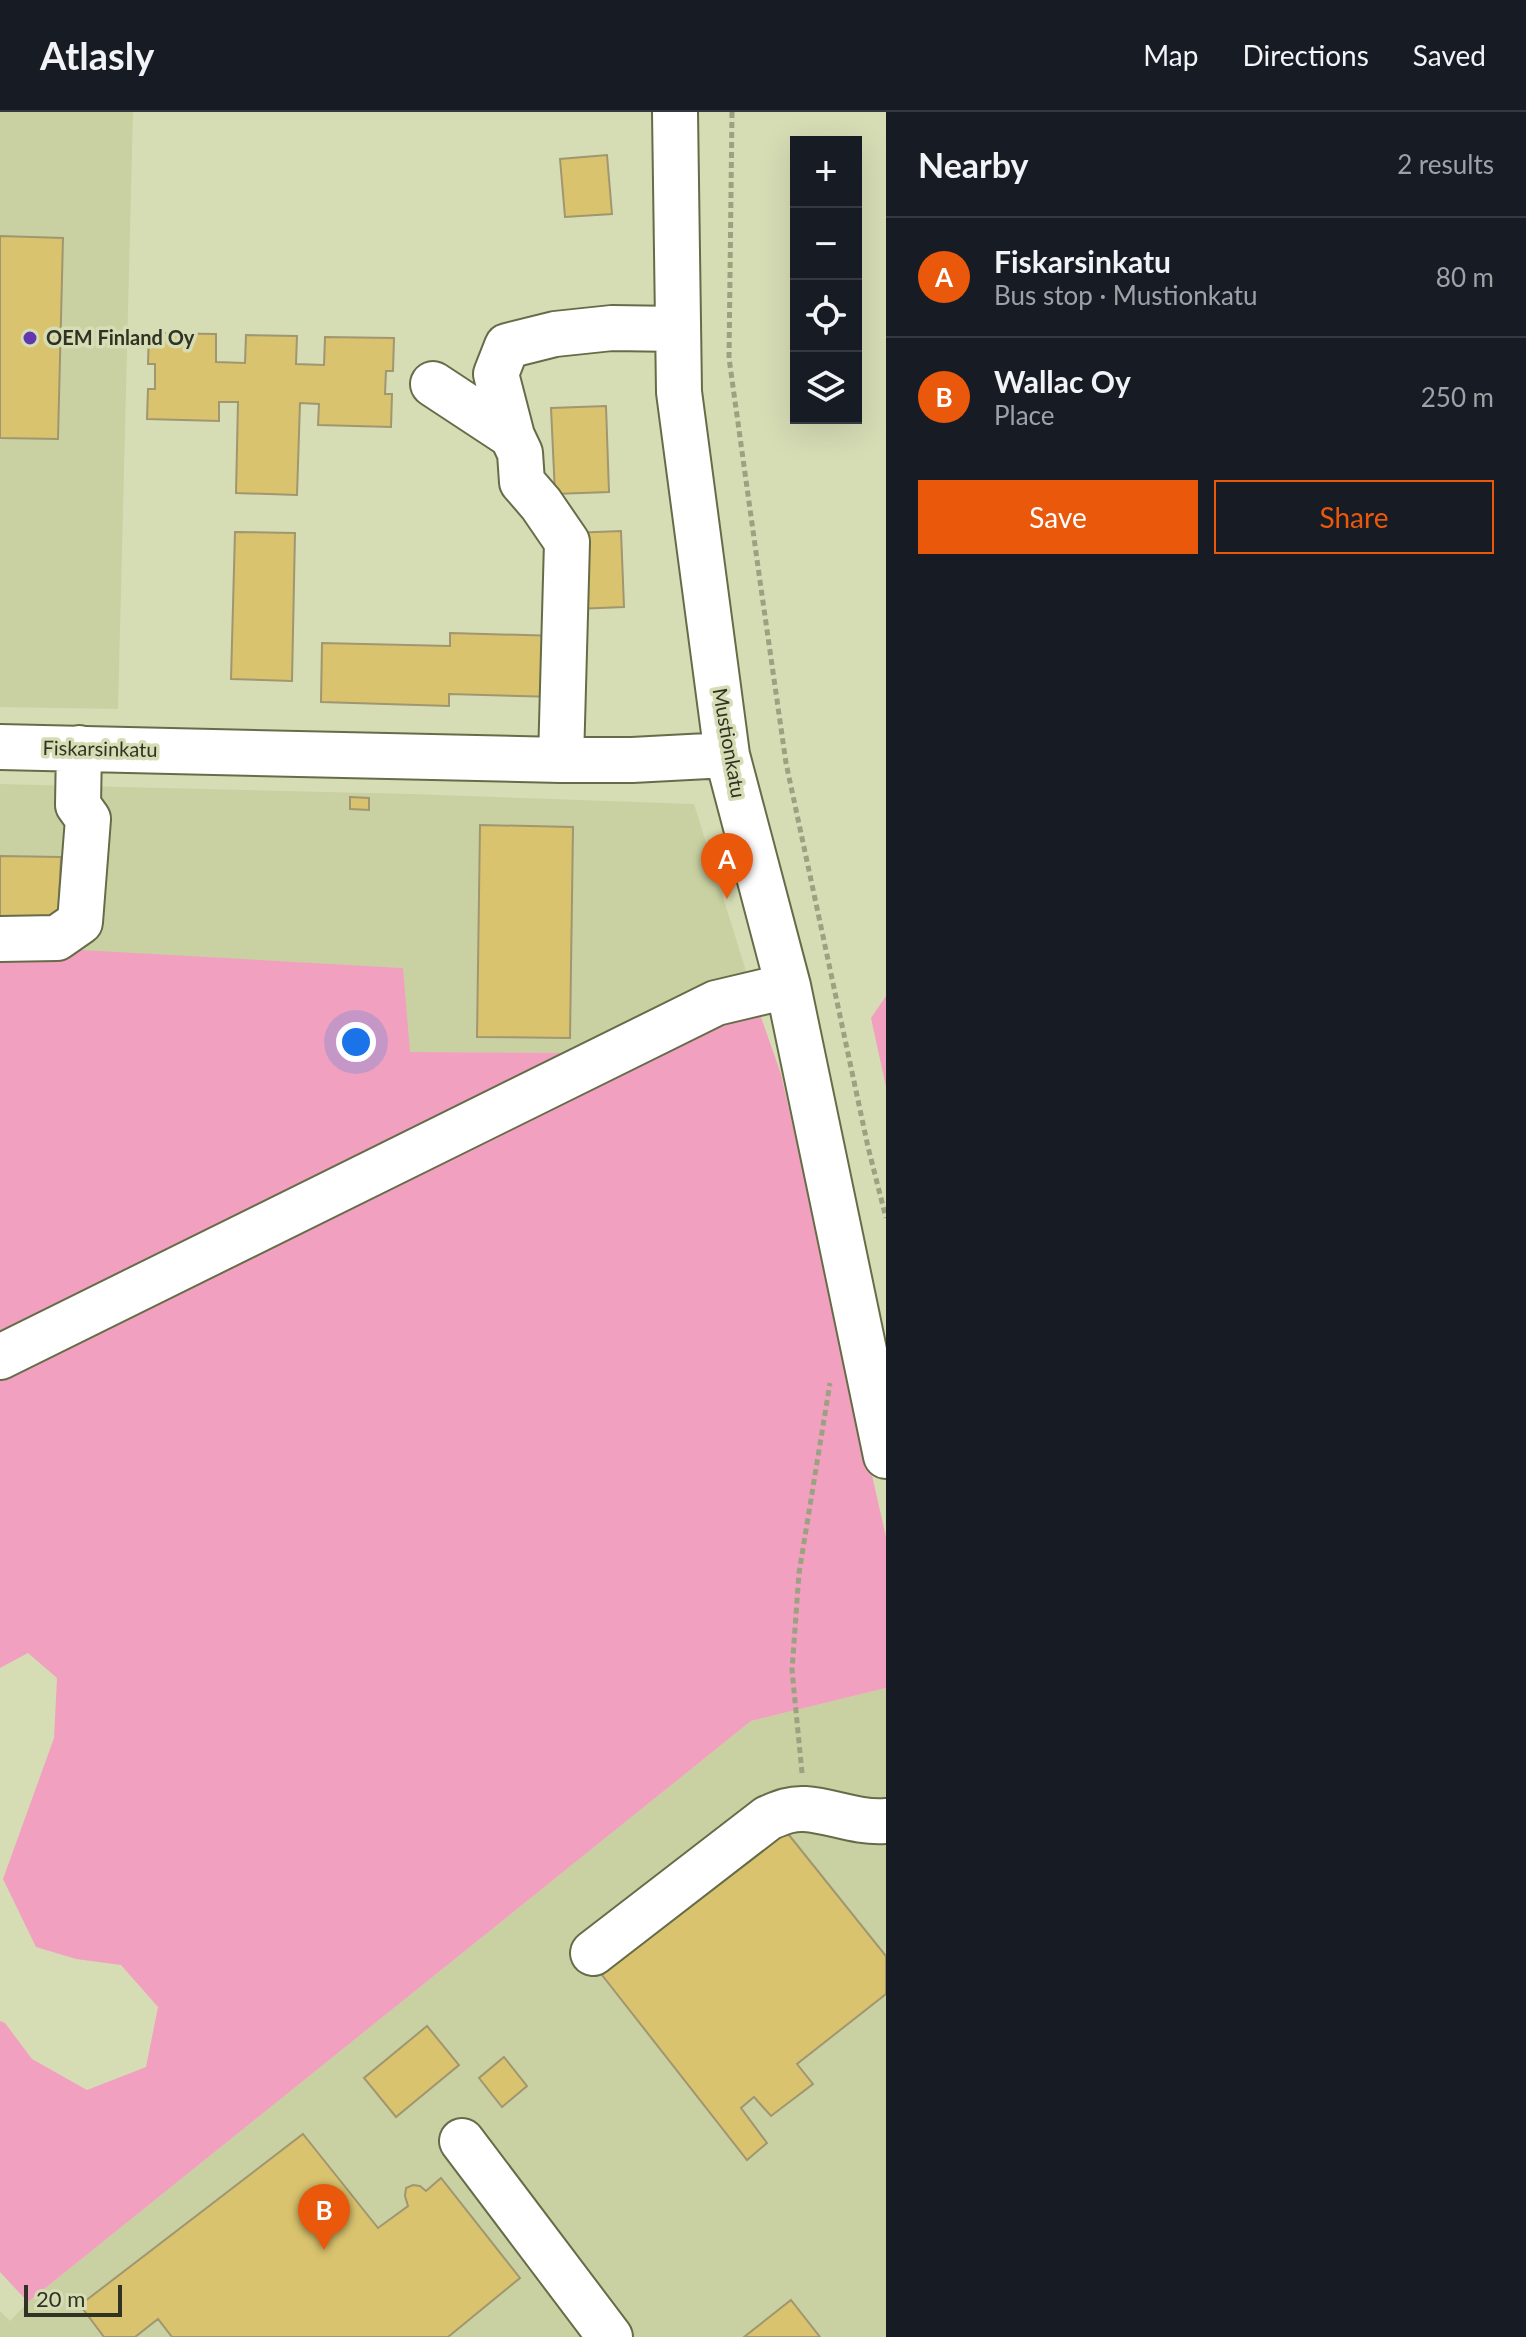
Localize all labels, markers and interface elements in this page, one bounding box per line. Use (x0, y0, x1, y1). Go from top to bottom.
text: Atlasly (40, 32, 154, 78)
text: Map (1143, 38, 1198, 72)
text: Directions (1242, 38, 1369, 72)
text: Saved (1413, 38, 1486, 72)
map controls (790, 136, 862, 424)
button: + (790, 136, 862, 208)
text: Nearby (918, 144, 1029, 185)
text: 2 results (1397, 148, 1494, 180)
button: − (790, 208, 862, 280)
text: Fiskarsinkatu (994, 243, 1171, 279)
text: A (935, 261, 953, 293)
text: 80 m (1436, 261, 1494, 293)
text: Bus stop · Mustionkatu (994, 279, 1258, 311)
button: locate (790, 280, 862, 352)
place label: OEM Finland Oy (46, 325, 195, 349)
marker: OEM Finland Oy (21, 329, 39, 347)
button: layers (790, 352, 862, 424)
text: Wallac Oy (994, 363, 1131, 399)
text: B (935, 381, 953, 413)
text: 250 m (1421, 381, 1494, 413)
text: Place (994, 399, 1055, 431)
button: Save (918, 480, 1198, 554)
button: Share (1214, 480, 1494, 554)
street label: Mustionkatu (709, 686, 751, 800)
street label: Fiskarsinkatu (42, 735, 158, 761)
pin: A (701, 833, 753, 899)
your location (336, 1022, 376, 1062)
pin: B (298, 2184, 350, 2250)
scale bar (24, 2281, 122, 2317)
text: 20 m (36, 2285, 85, 2312)

